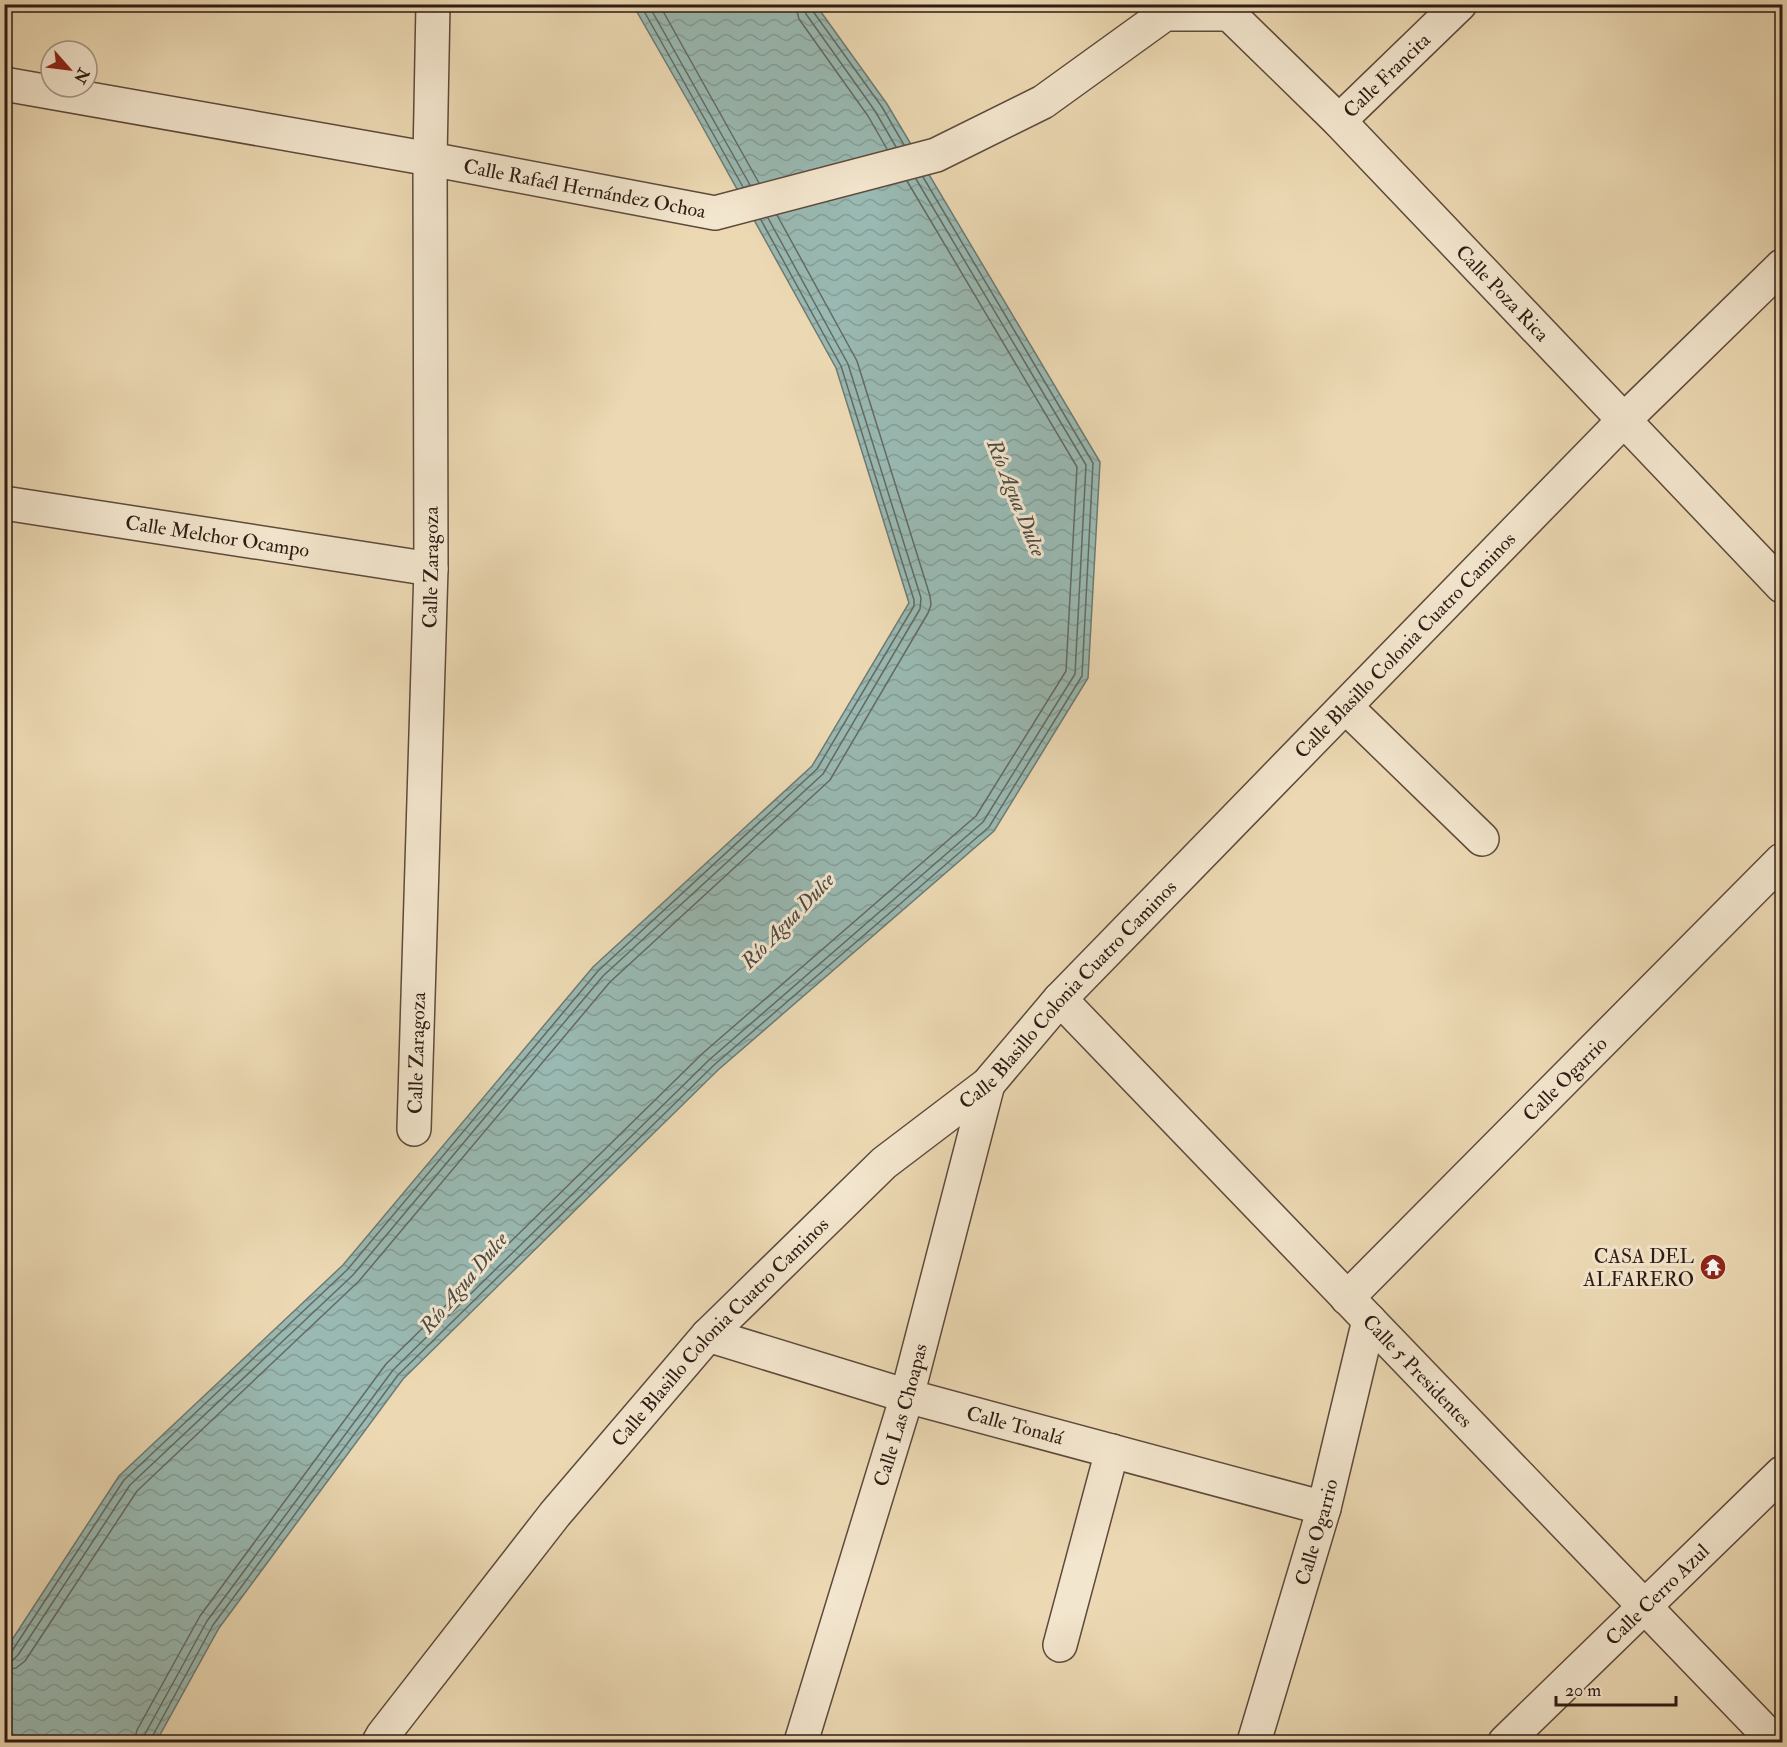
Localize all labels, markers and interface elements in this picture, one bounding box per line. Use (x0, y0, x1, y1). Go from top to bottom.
street label: Calle Francita (1338, 27, 1436, 123)
north arrow (39, 39, 99, 99)
text: N (69, 64, 94, 87)
street label: Calle Rafaél Hernández Ochoa (461, 153, 709, 224)
street label: Calle Poza Rica (1451, 239, 1555, 347)
water label: Río Agua Dulce (980, 435, 1052, 561)
street label: Calle Zaragoza (417, 506, 444, 629)
street label: Calle Melchor Ocampo (124, 509, 311, 563)
street label: Calle Blasillo Colonia Cuatro Caminos (1289, 526, 1521, 763)
water label: Río Agua Dulce (735, 866, 841, 976)
street label: Calle Blasillo Colonia Cuatro Caminos (954, 874, 1182, 1114)
street label: Calle Zaragoza (402, 991, 431, 1114)
street label: Calle Ogarrio (1517, 1031, 1612, 1126)
street label: Calle Blasillo Colonia Cuatro Caminos (606, 1212, 834, 1452)
water label: Río Agua Dulce (413, 1226, 515, 1340)
place label: CASA DEL ALFARERO (1582, 1244, 1694, 1292)
temple icon: CASA DEL ALFARERO (1698, 1252, 1728, 1282)
street label: Calle 5 Presidentes (1357, 1309, 1478, 1433)
street label: Calle Las Choapas (868, 1341, 933, 1489)
street label: Calle Tonalá (964, 1400, 1067, 1450)
street label: Calle Ogarrio (1289, 1476, 1343, 1588)
street label: Calle Cerro Azul (1600, 1538, 1714, 1650)
scale bar (1556, 1669, 1676, 1707)
text: 20 m (1565, 1679, 1601, 1702)

